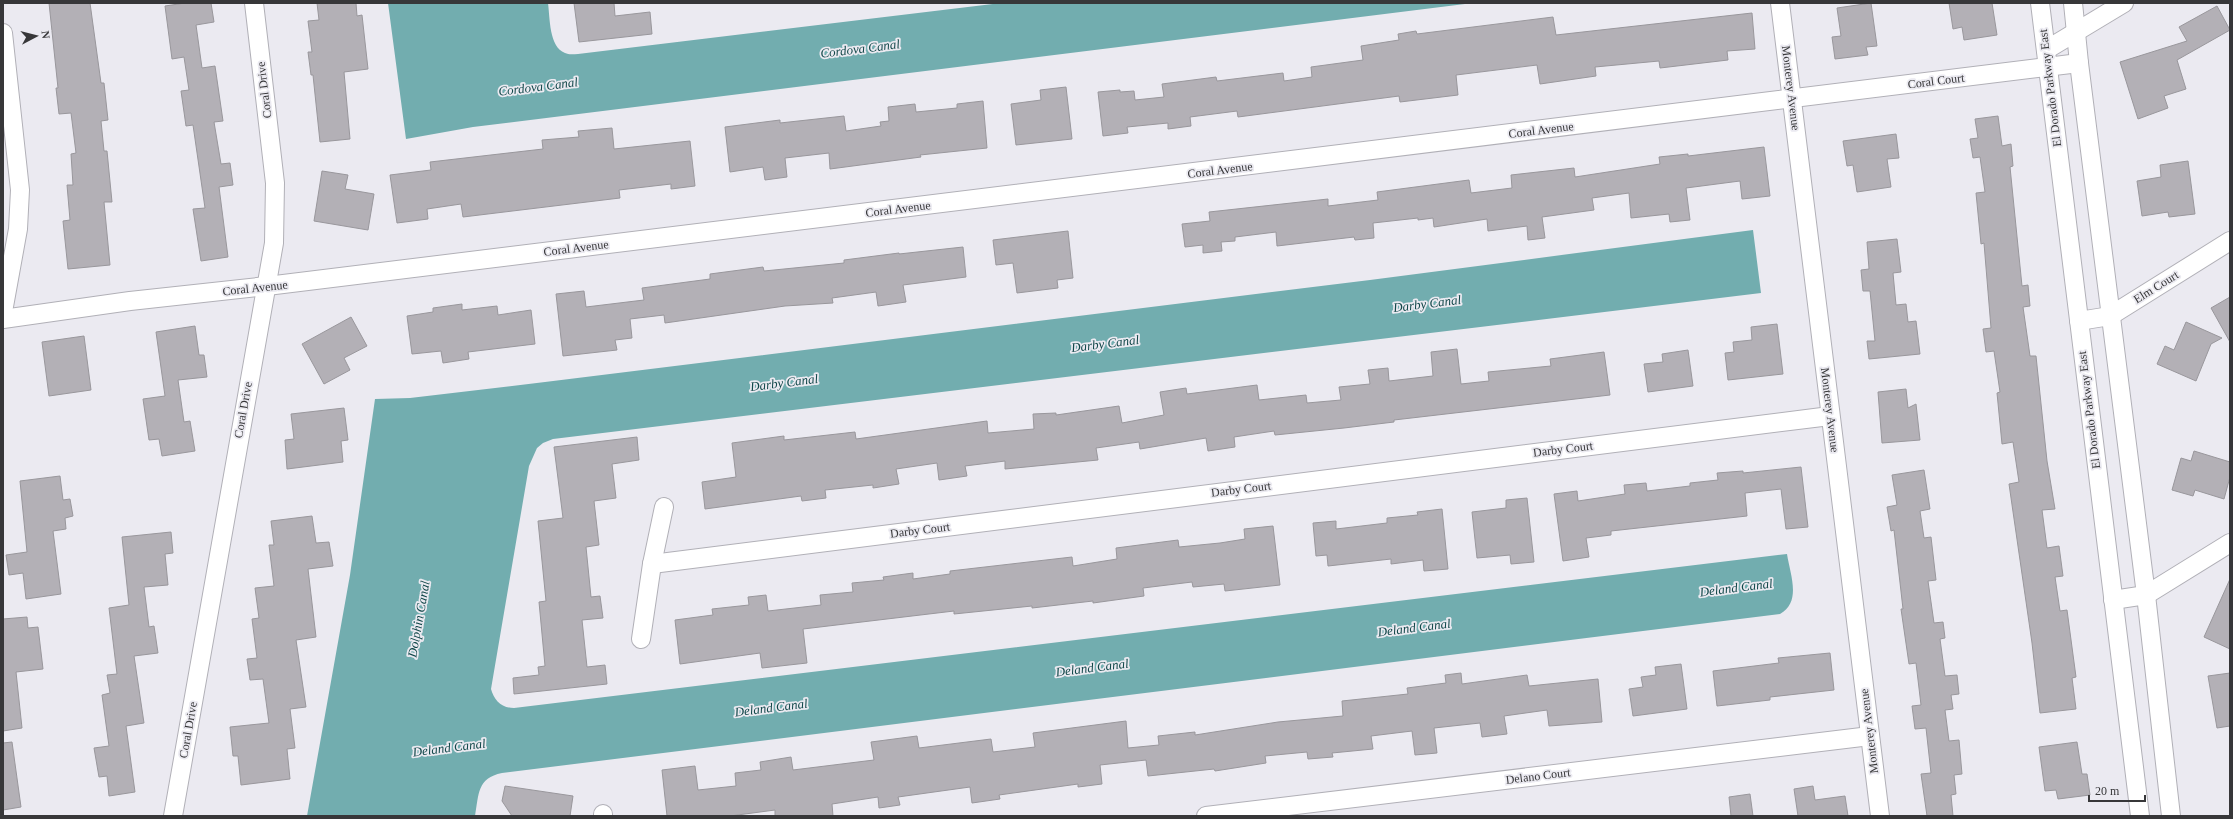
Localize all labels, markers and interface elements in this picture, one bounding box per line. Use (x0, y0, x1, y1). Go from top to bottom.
north arrow (16, 16, 56, 56)
street label: El Dorado Parkway East (2036, 28, 2064, 148)
text: N (39, 30, 52, 40)
water label: Cordova Canal (819, 36, 901, 61)
street label: Monterey Avenue (1779, 45, 1803, 131)
street label: Coral Drive (254, 61, 274, 119)
street label: Coral Court (1907, 70, 1966, 91)
water label: Cordova Canal (497, 74, 579, 99)
street label: Coral Avenue (1508, 119, 1574, 141)
street label: Coral Avenue (1187, 159, 1253, 181)
street label: Coral Avenue (865, 198, 931, 220)
street label: Coral Avenue (543, 237, 609, 259)
street label: Elm Court (2131, 267, 2182, 306)
street label: Coral Avenue (222, 278, 288, 298)
water label: Darby Canal (1391, 292, 1462, 315)
water label: Darby Canal (1069, 332, 1140, 355)
street label: El Dorado Parkway East (2075, 350, 2103, 470)
street label: Monterey Avenue (1818, 367, 1842, 453)
water label: Darby Canal (748, 371, 819, 394)
street label: Coral Drive (231, 381, 255, 439)
street label: Darby Court (1532, 438, 1594, 460)
street label: Darby Court (1210, 478, 1272, 500)
street label: Darby Court (889, 519, 951, 541)
water label: Deland Canal (1698, 576, 1774, 600)
water label: Dolphin Canal (404, 579, 433, 660)
water label: Deland Canal (1376, 616, 1452, 640)
water label: Deland Canal (1054, 656, 1130, 680)
street label: Monterey Avenue (1857, 688, 1881, 774)
water label: Deland Canal (733, 696, 809, 720)
street label: Coral Drive (176, 701, 200, 759)
water label: Deland Canal (411, 736, 487, 760)
street label: Delano Court (1505, 765, 1572, 787)
scale bar (2089, 777, 2145, 803)
text: 20 m (2095, 784, 2120, 798)

